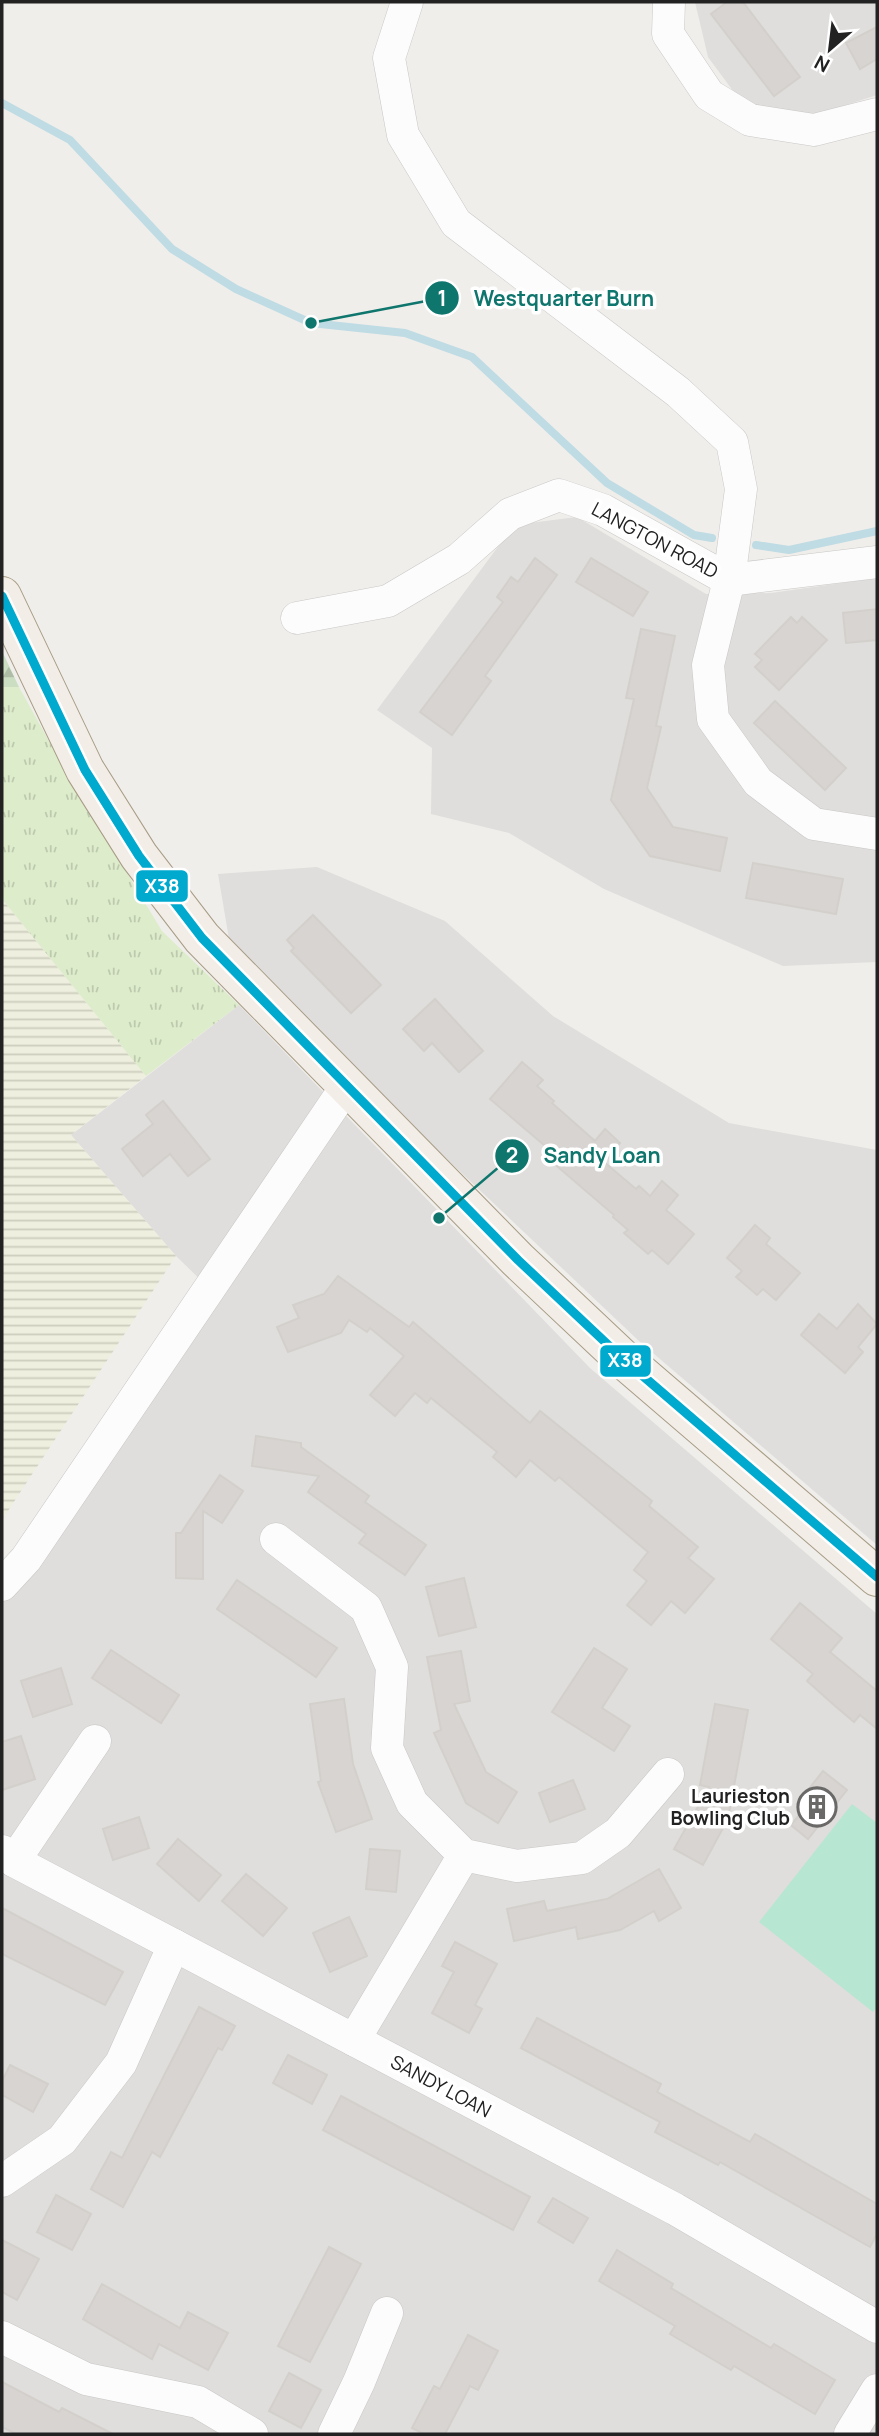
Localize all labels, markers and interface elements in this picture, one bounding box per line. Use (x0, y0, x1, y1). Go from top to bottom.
north arrow (795, 14, 865, 84)
text: N (810, 49, 834, 79)
callout: Westquarter Burn (424, 277, 668, 319)
text: 1 (437, 284, 447, 312)
text: Westquarter Burn (474, 284, 654, 312)
street label: LANGTON ROAD (587, 496, 723, 584)
line badge: X38 (135, 869, 189, 903)
text: X38 (144, 873, 180, 899)
callout: Sandy Loan (495, 1135, 675, 1177)
text: 2 (506, 1141, 518, 1169)
text: Sandy Loan (543, 1141, 661, 1169)
line badge: X38 (599, 1344, 652, 1378)
text: X38 (607, 1347, 643, 1373)
place label: Laurieston Bowling Club (670, 1783, 790, 1831)
building icon: Laurieston Bowling Club (796, 1786, 838, 1828)
street label: SANDY LOAN (386, 2049, 496, 2123)

